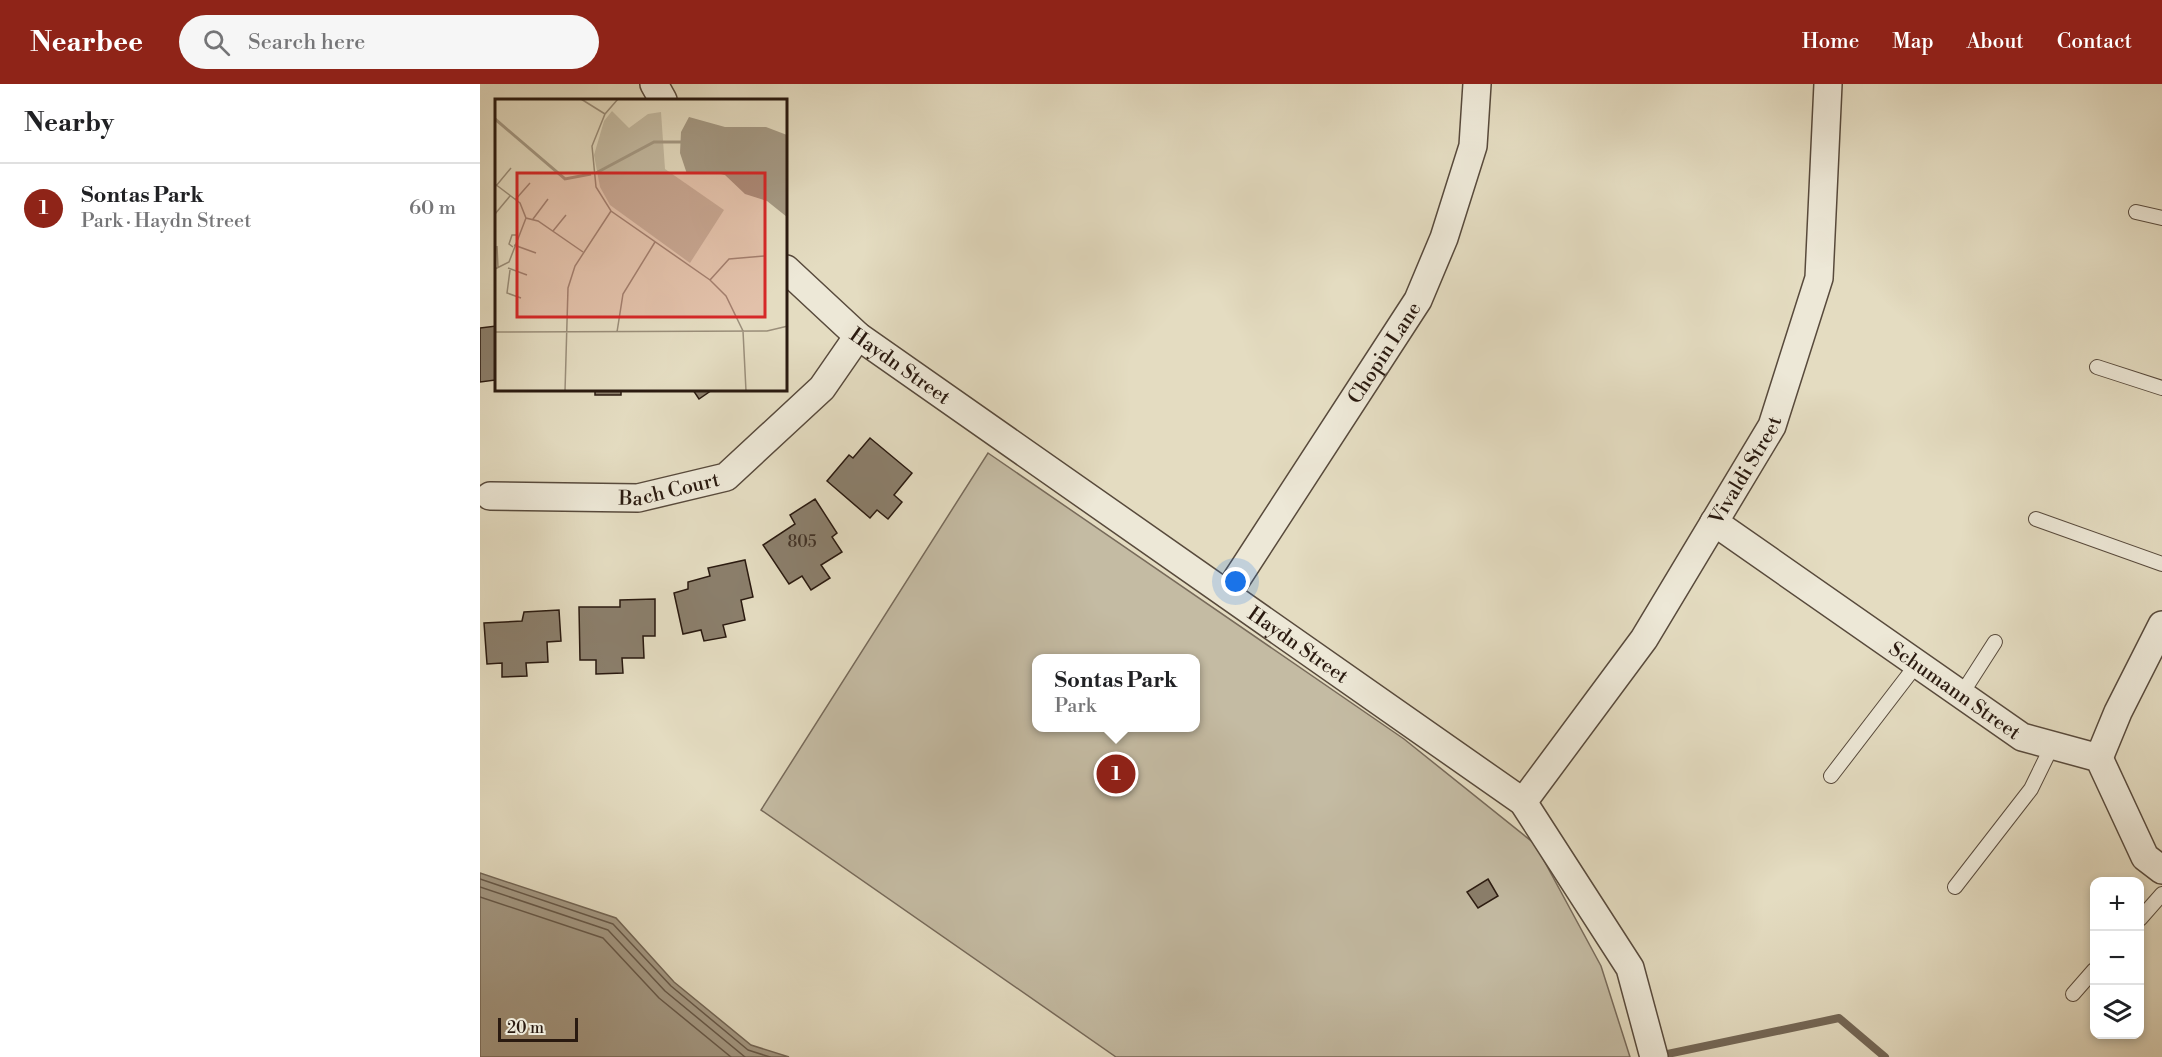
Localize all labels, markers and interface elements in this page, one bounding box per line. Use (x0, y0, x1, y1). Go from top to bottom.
search box (179, 15, 599, 69)
text: Nearbee (30, 25, 143, 60)
icon: search (200, 26, 233, 59)
text: Search here (248, 29, 365, 56)
text: Home (1802, 29, 1859, 55)
text: Map (1892, 29, 1934, 55)
text: About (1967, 29, 2024, 55)
text: Contact (2057, 29, 2132, 55)
inset map (495, 99, 788, 392)
text: Nearby (24, 107, 114, 139)
text: Sontas Park (81, 182, 204, 209)
text: 1 (39, 196, 48, 221)
text: 60 m (409, 196, 456, 221)
text: Park · Haydn Street (81, 209, 251, 234)
street label: Chopin Lane (1343, 298, 1427, 409)
street label: Haydn Street (844, 323, 955, 411)
street label: Vivaldi Street (1704, 414, 1788, 531)
street label: Bach Court (617, 468, 722, 512)
house number: 805 (787, 532, 817, 552)
your location (1221, 567, 1250, 596)
street label: Haydn Street (1242, 602, 1353, 690)
street label: Schumann Street (1884, 637, 2025, 746)
popup (1032, 654, 1200, 732)
text: Sontas Park (1055, 667, 1177, 694)
text: Park (1055, 694, 1096, 719)
pin: 1 (1096, 752, 1136, 796)
map controls (2090, 877, 2144, 1039)
button: + (2090, 877, 2144, 931)
button: − (2090, 931, 2144, 985)
button: layers (2090, 985, 2144, 1039)
scale bar (498, 1015, 578, 1042)
text: 20 m (507, 1018, 544, 1038)

